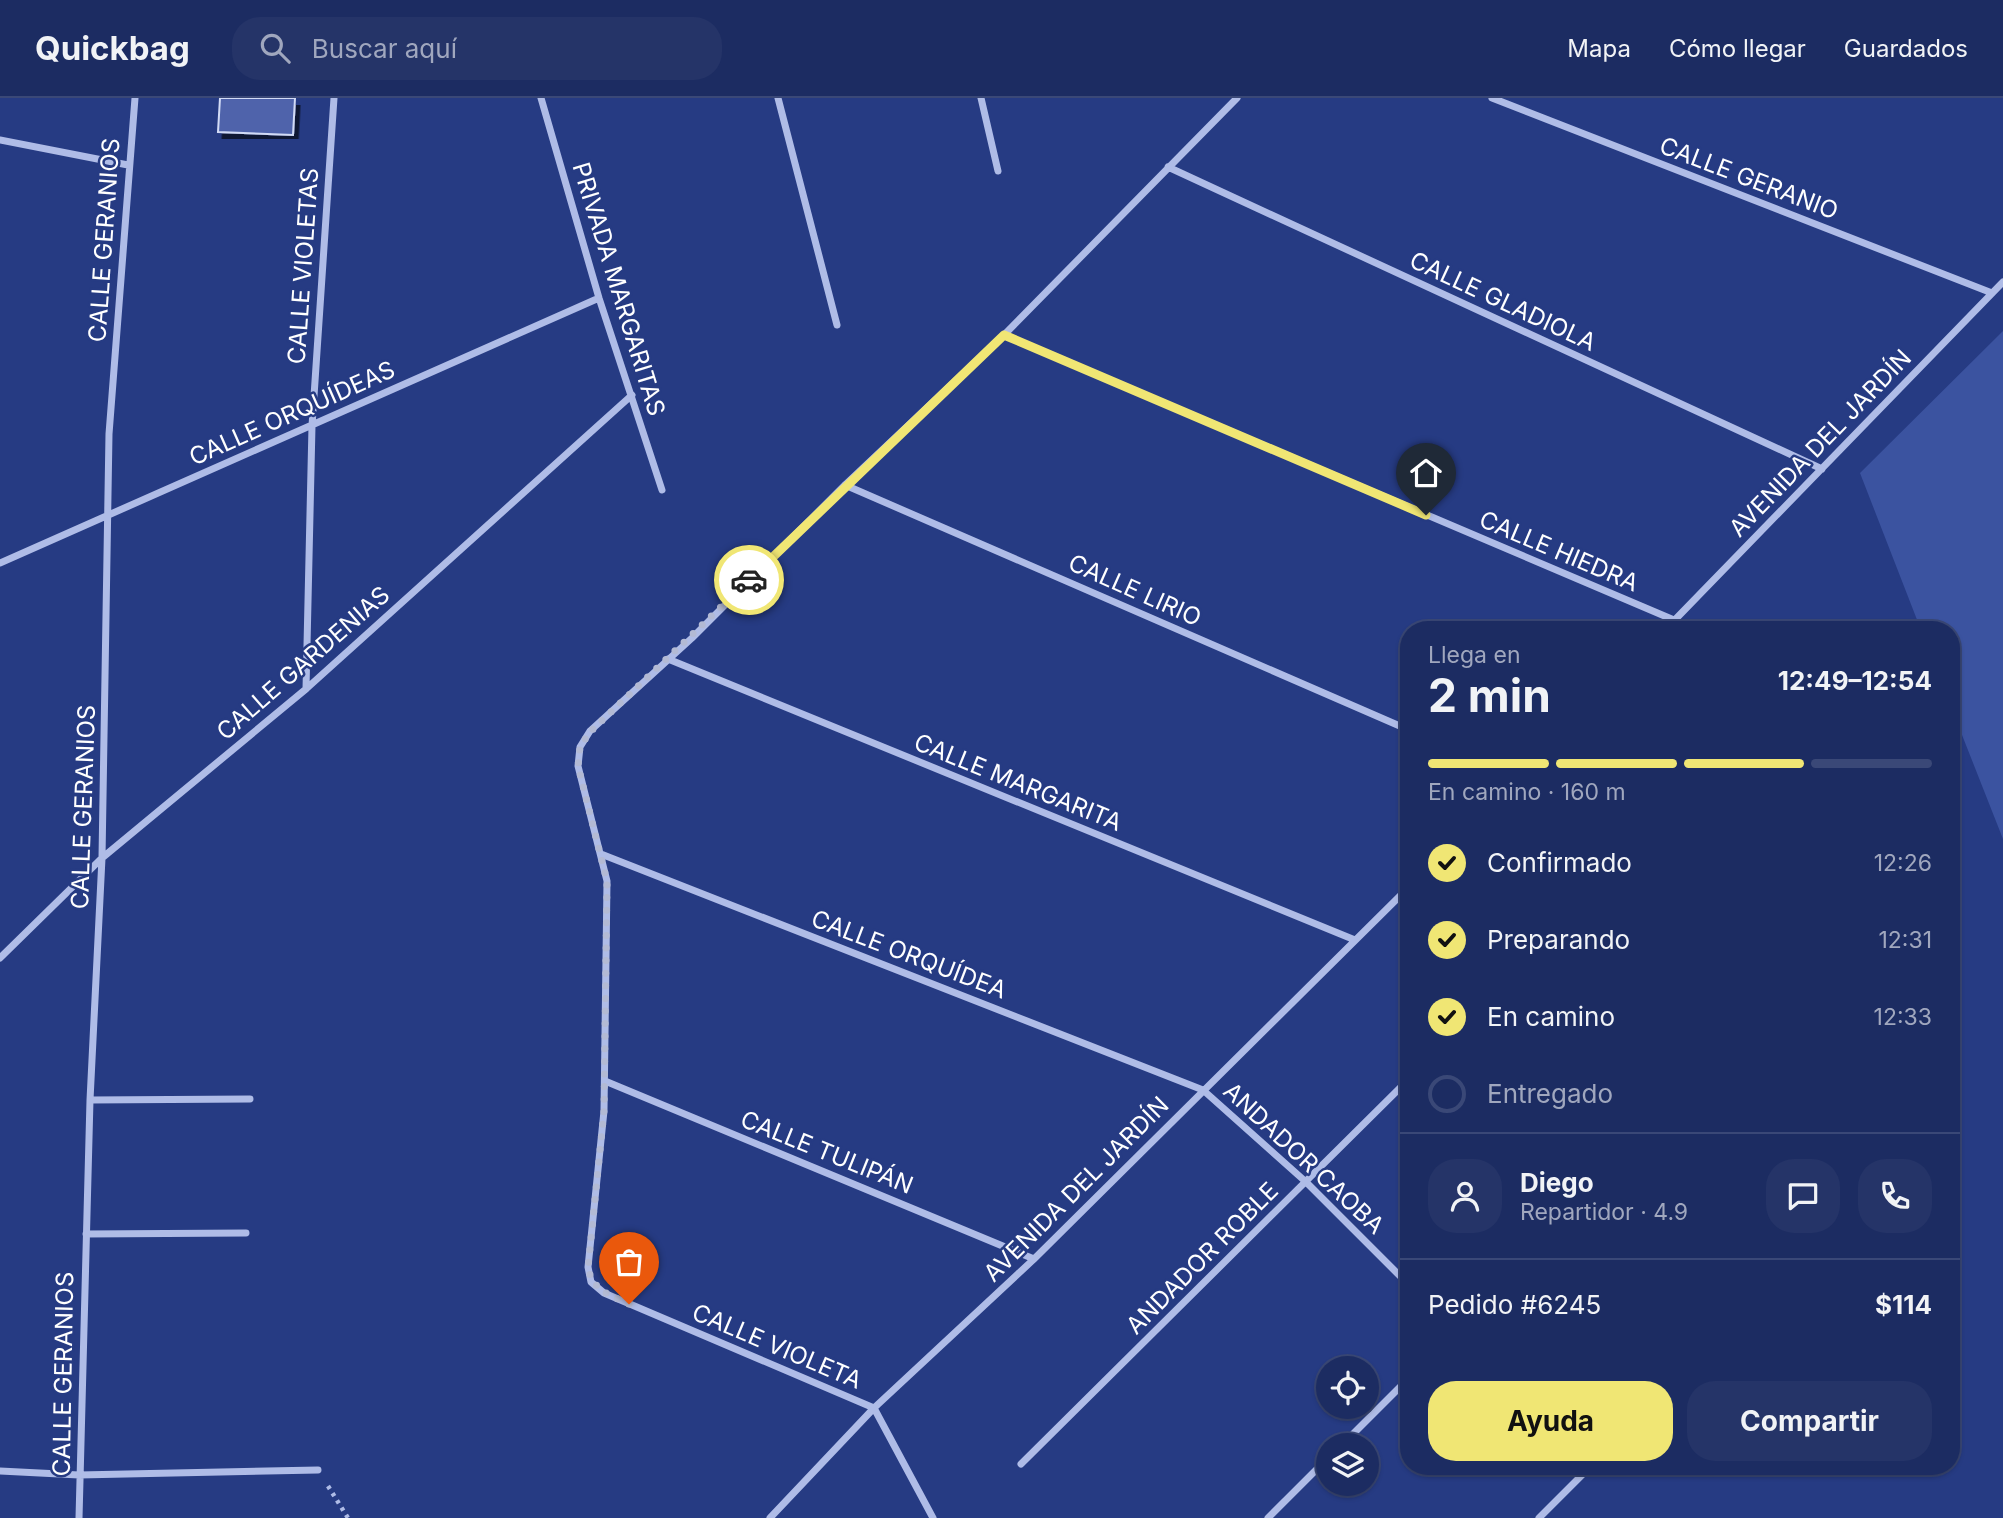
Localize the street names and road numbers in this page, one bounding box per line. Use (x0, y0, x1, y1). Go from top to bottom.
street label: CALLE GERANIO (1656, 131, 1842, 225)
street label: CALLE GERANIOS (82, 137, 126, 343)
street label: PRIVADA MARGARITAS (567, 159, 671, 419)
street label: CALLE VIOLETAS (282, 167, 324, 365)
street label: CALLE GLADIOLA (1405, 245, 1601, 357)
street label: AVENIDA DEL JARDÍN (1722, 343, 1917, 543)
street label: CALLE ORQUÍDEAS (184, 354, 399, 471)
street label: CALLE HIEDRA (1475, 504, 1643, 598)
street label: CALLE LIRIO (1064, 548, 1206, 632)
street label: CALLE GARDENIAS (211, 580, 395, 746)
street label: CALLE GERANIOS (65, 704, 101, 910)
street label: CALLE MARGARITA (910, 727, 1126, 837)
street label: CALLE ORQUÍDEA (807, 902, 1011, 1005)
street label: ANDADOR CAOBA (1218, 1076, 1390, 1240)
street label: AVENIDA DEL JARDÍN (977, 1090, 1174, 1287)
street label: CALLE TULIPÁN (736, 1103, 918, 1200)
street label: ANDADOR ROBLE (1120, 1176, 1284, 1340)
street label: CALLE GERANIOS (47, 1271, 79, 1477)
street label: CALLE VIOLETA (688, 1297, 866, 1395)

